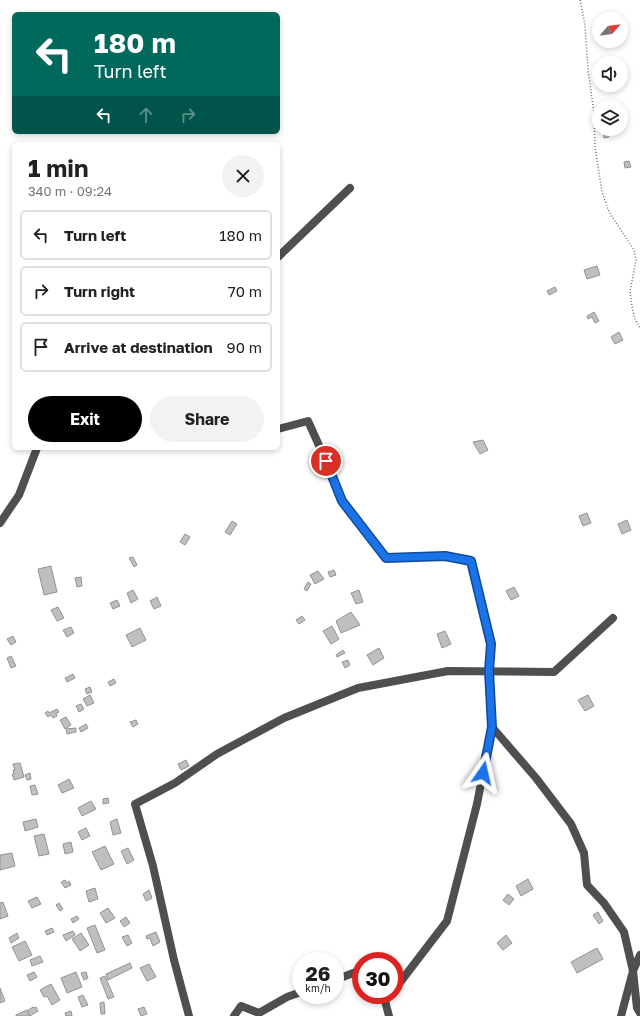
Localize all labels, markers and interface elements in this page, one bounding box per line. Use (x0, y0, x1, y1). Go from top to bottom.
north arrow (592, 12, 628, 48)
map controls (592, 12, 628, 136)
text: 180 m (94, 26, 176, 59)
icon: left (28, 28, 80, 80)
button: sound (592, 56, 628, 92)
text: Turn left (94, 60, 167, 82)
button: layers (592, 100, 628, 136)
icon: left (93, 104, 115, 126)
icon: ahead (135, 104, 157, 126)
icon: right (177, 104, 199, 126)
text: 1 min (28, 153, 88, 182)
button: close (222, 155, 264, 197)
text: 340 m · 09:24 (28, 183, 112, 199)
icon: left (30, 224, 52, 246)
text: Turn left (64, 226, 126, 244)
text: 180 m (219, 226, 262, 244)
icon: right (30, 280, 52, 302)
text: Turn right (64, 282, 135, 300)
text: 70 m (228, 282, 262, 300)
icon: arrive (30, 336, 52, 358)
text: Arrive at destination (64, 338, 213, 356)
text: 90 m (227, 338, 262, 356)
button: Exit (28, 396, 142, 442)
button: Share (150, 396, 264, 442)
pin (309, 444, 343, 478)
icon: arrive (315, 450, 337, 472)
position arrow (462, 752, 504, 794)
speed limit sign: 30 (352, 952, 404, 1004)
text: 26 (306, 961, 330, 985)
text: km/h (305, 982, 331, 994)

